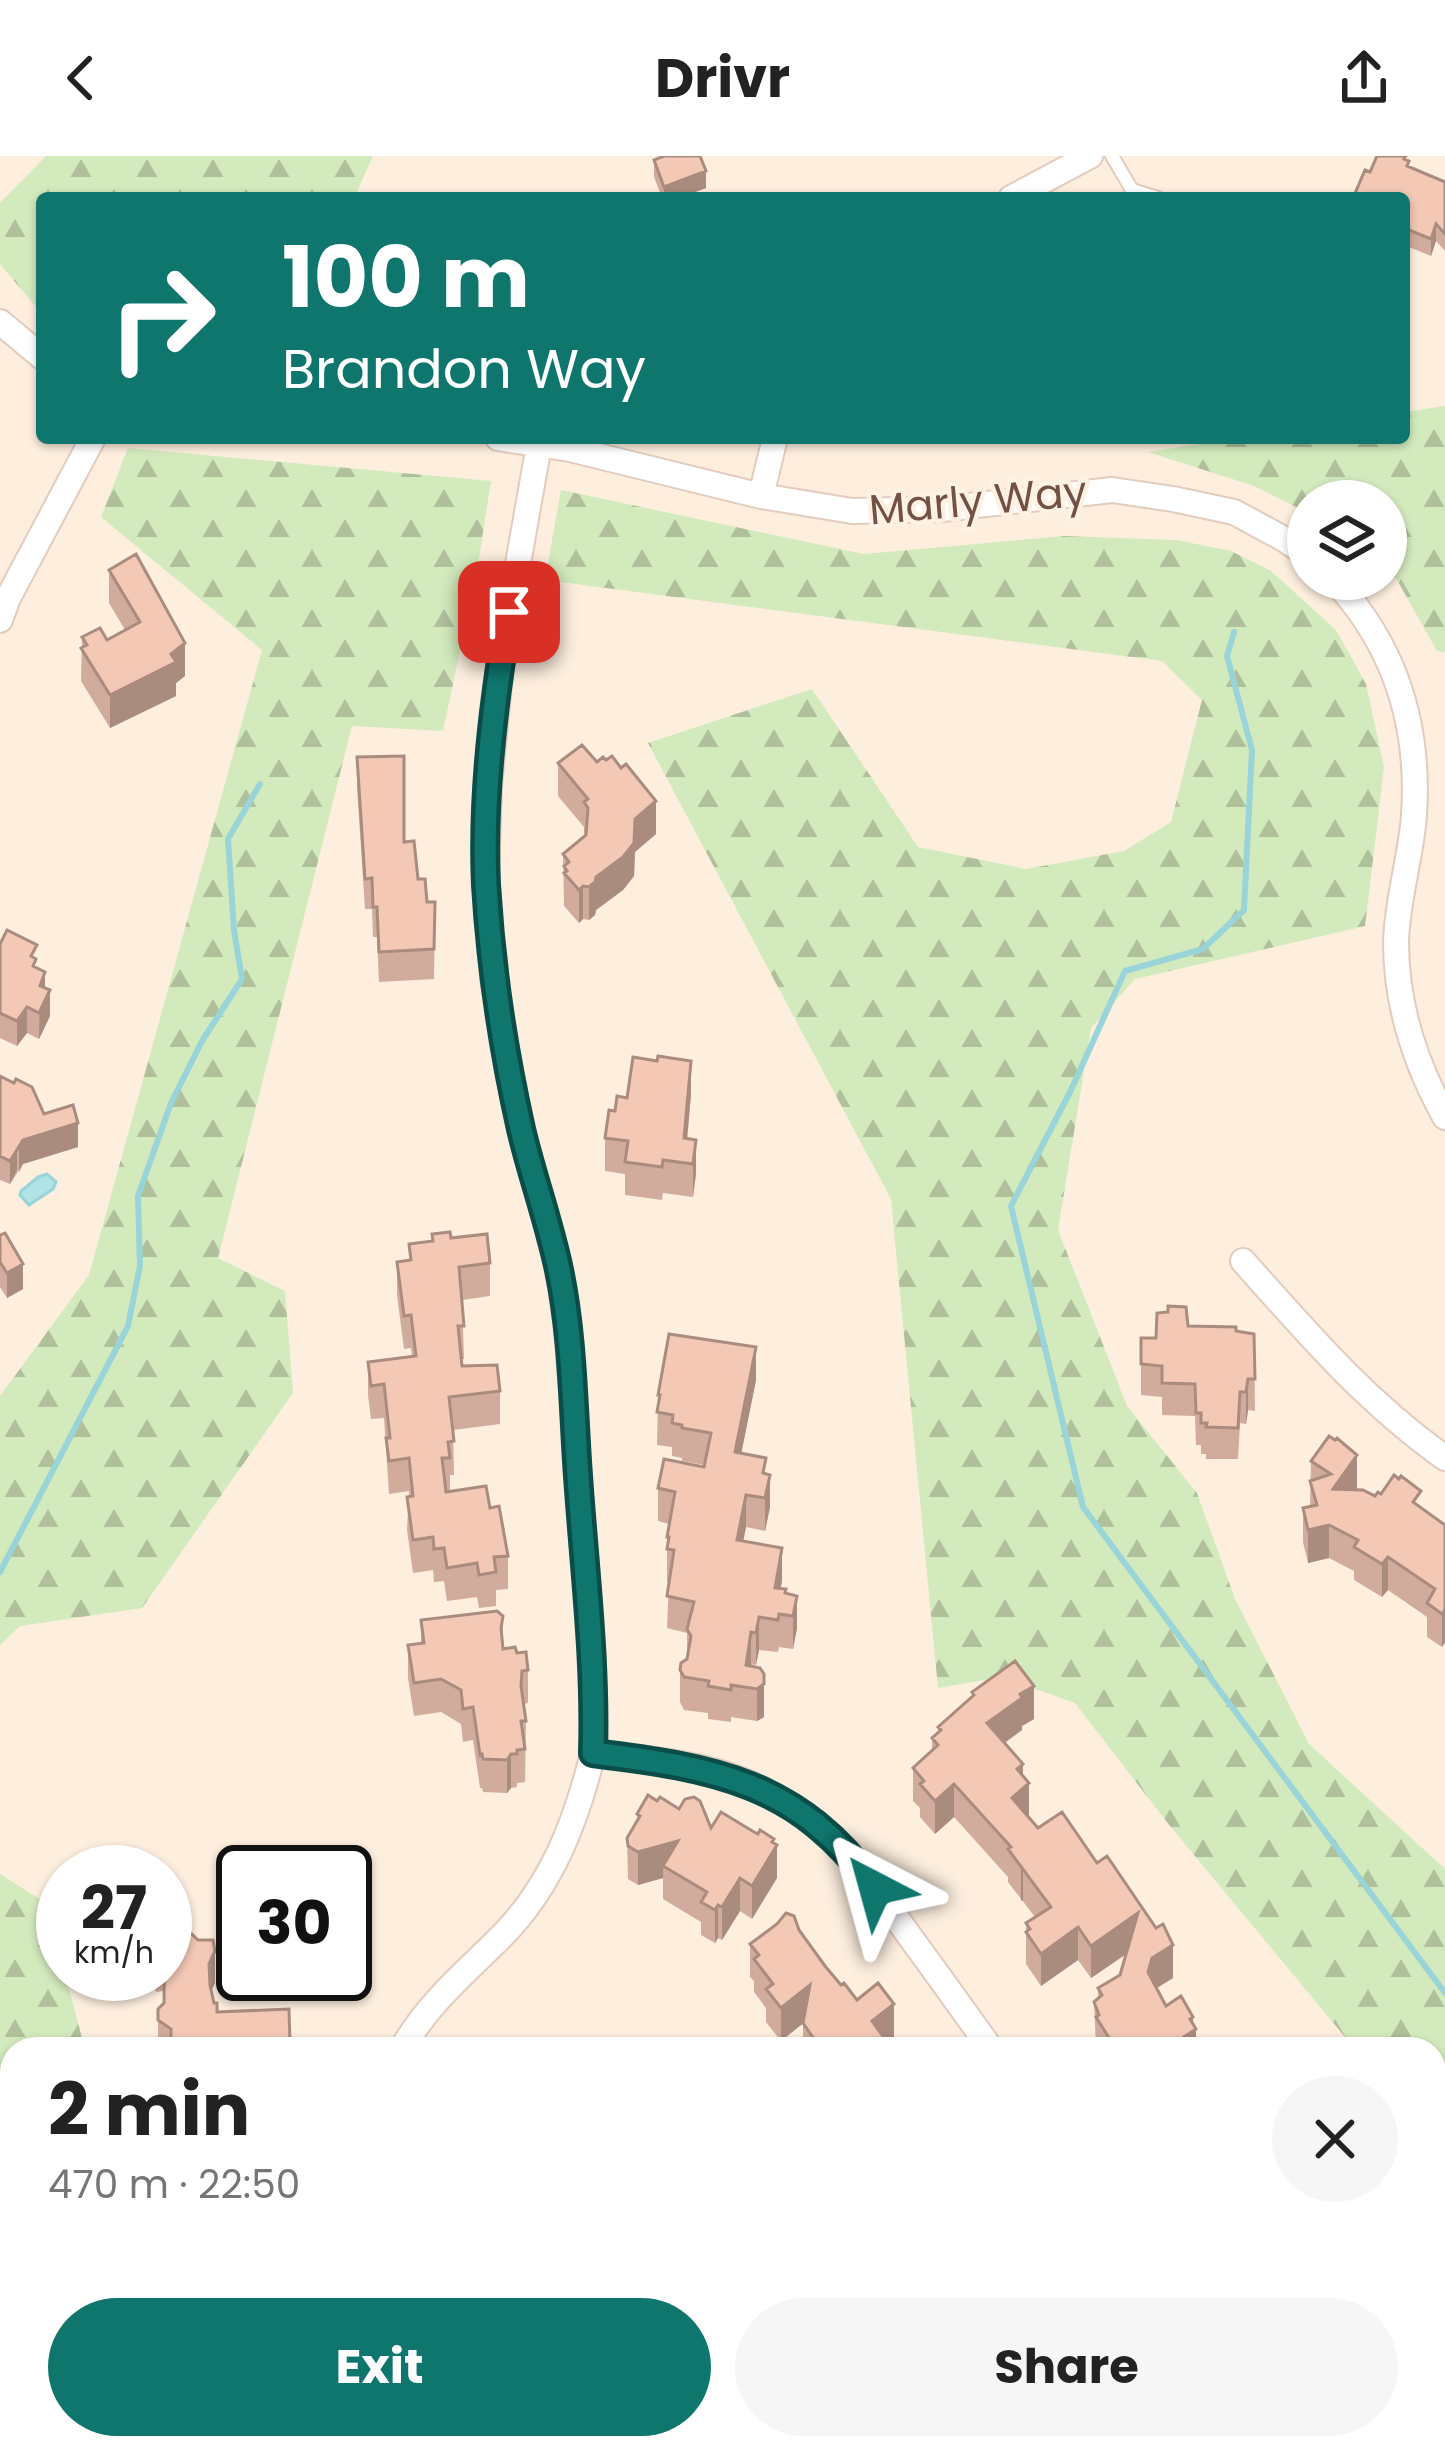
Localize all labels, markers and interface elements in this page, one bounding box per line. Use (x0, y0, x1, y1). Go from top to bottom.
text: Drivr (655, 40, 790, 116)
icon: back (48, 45, 114, 111)
icon: share (1331, 45, 1397, 111)
text: 100 m (282, 219, 530, 336)
icon: right (84, 240, 240, 396)
text: Brandon Way (282, 331, 646, 407)
street label: Marly Way (867, 462, 1090, 539)
map controls (1287, 480, 1407, 600)
button: layers (1287, 480, 1407, 600)
pin (458, 561, 560, 663)
icon: arrive (476, 579, 542, 645)
position arrow (812, 1825, 938, 1951)
speed limit sign: 30 (216, 1845, 372, 2001)
text: 27 (81, 1866, 147, 1950)
text: km/h (74, 1931, 154, 1974)
text: 2 min (48, 2059, 250, 2160)
button: close (1272, 2076, 1398, 2202)
text: 470 m · 22:50 (48, 2157, 300, 2212)
button: Exit (48, 2298, 711, 2436)
button: Share (735, 2298, 1398, 2436)

